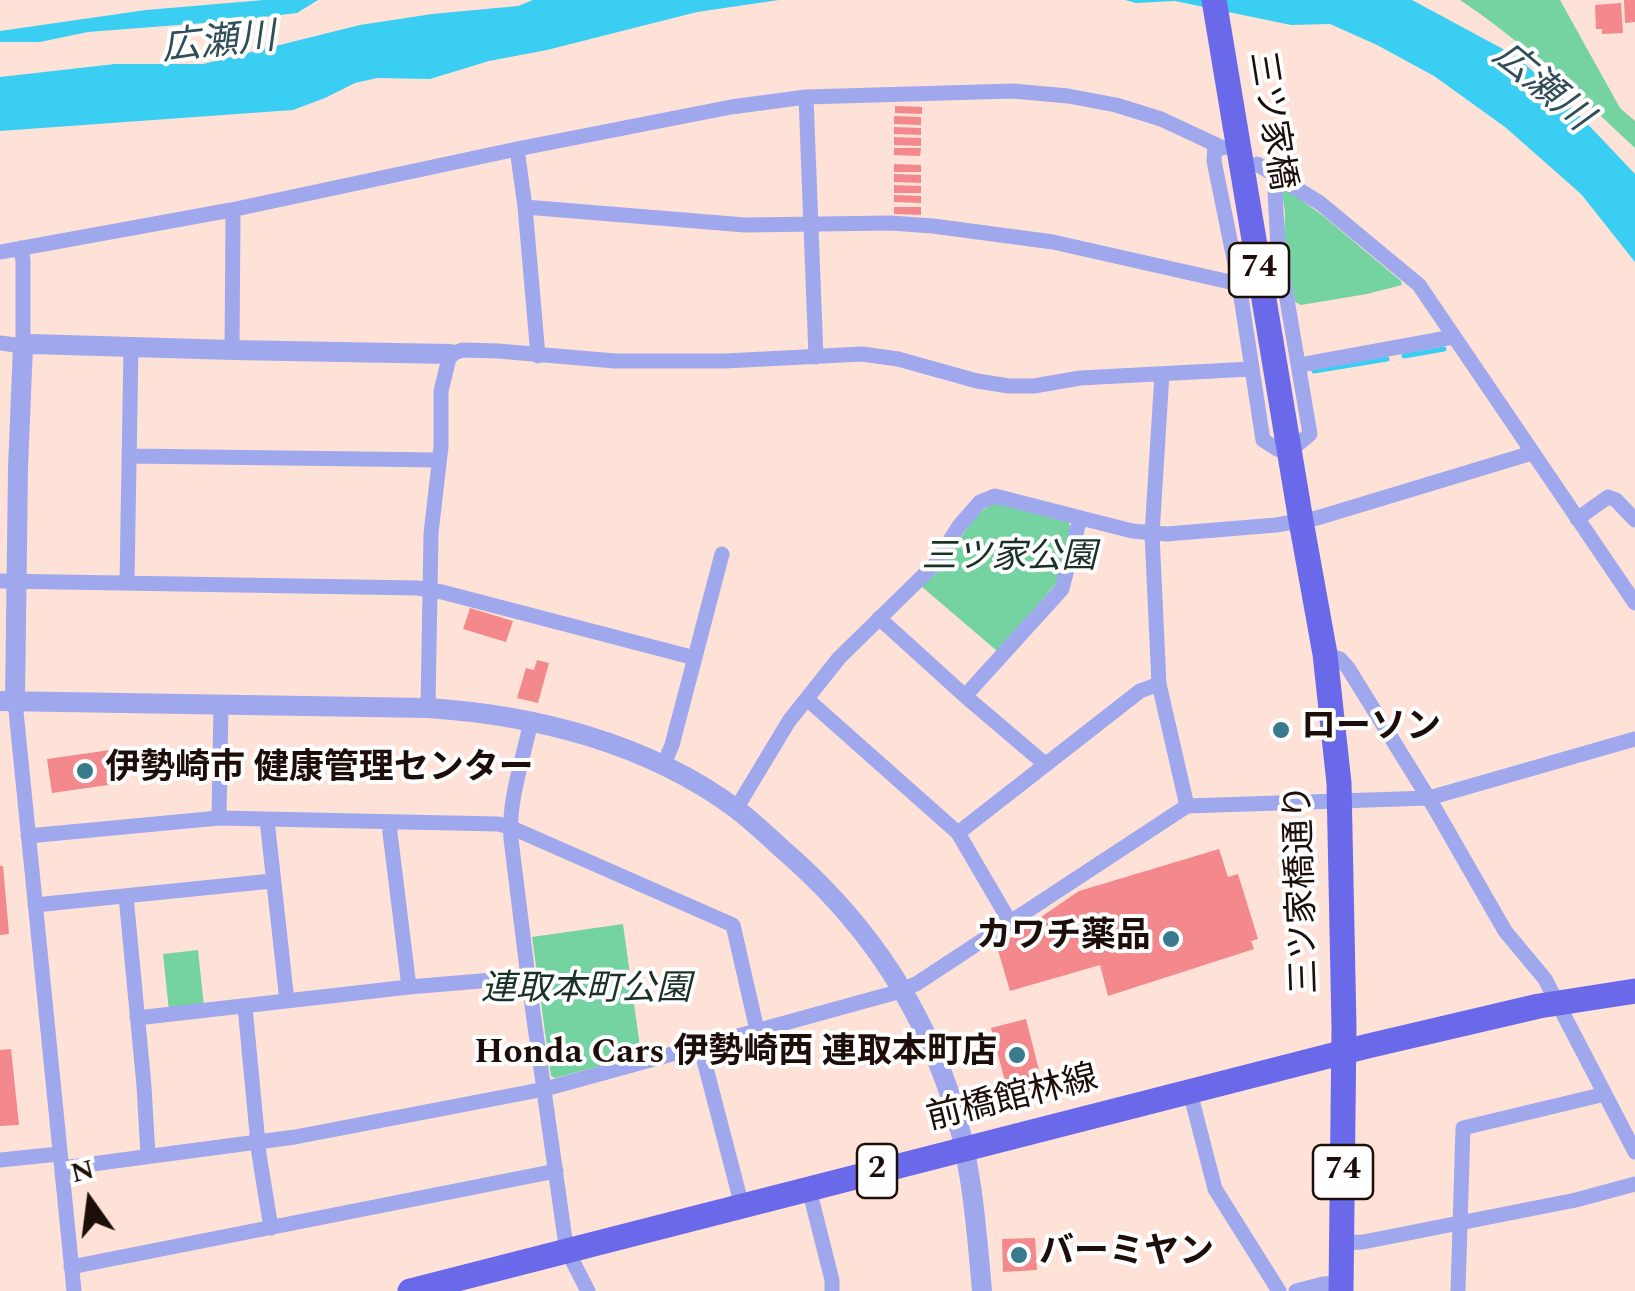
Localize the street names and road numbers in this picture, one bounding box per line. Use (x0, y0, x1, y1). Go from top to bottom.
street label: 三ツ家橋 (1237, 49, 1301, 193)
road number: 74 (1229, 243, 1289, 297)
street label: 三ツ家橋通り (1280, 783, 1330, 995)
street label: 前橋館林線 (923, 1059, 1103, 1143)
road number: 2 (857, 1144, 897, 1198)
road number: 74 (1313, 1145, 1373, 1199)

